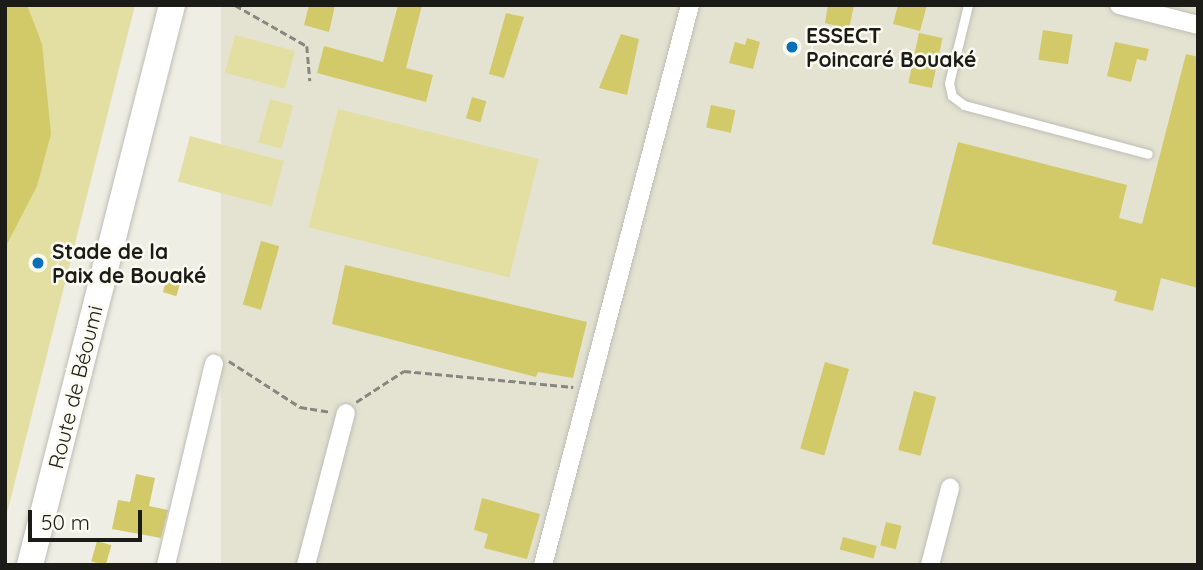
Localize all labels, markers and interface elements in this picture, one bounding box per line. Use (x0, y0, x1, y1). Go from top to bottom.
place label: ESSECT Poincaré Bouaké (806, 22, 976, 72)
marker: ESSECT Poincaré Bouaké (784, 39, 800, 55)
place label: Stade de la Paix de Bouaké (52, 238, 206, 288)
marker: Stade de la Paix de Bouaké (30, 255, 46, 271)
street label: Route de Béoumi (43, 303, 107, 471)
scale bar (32, 496, 145, 540)
text: 50 m (41, 509, 90, 535)

